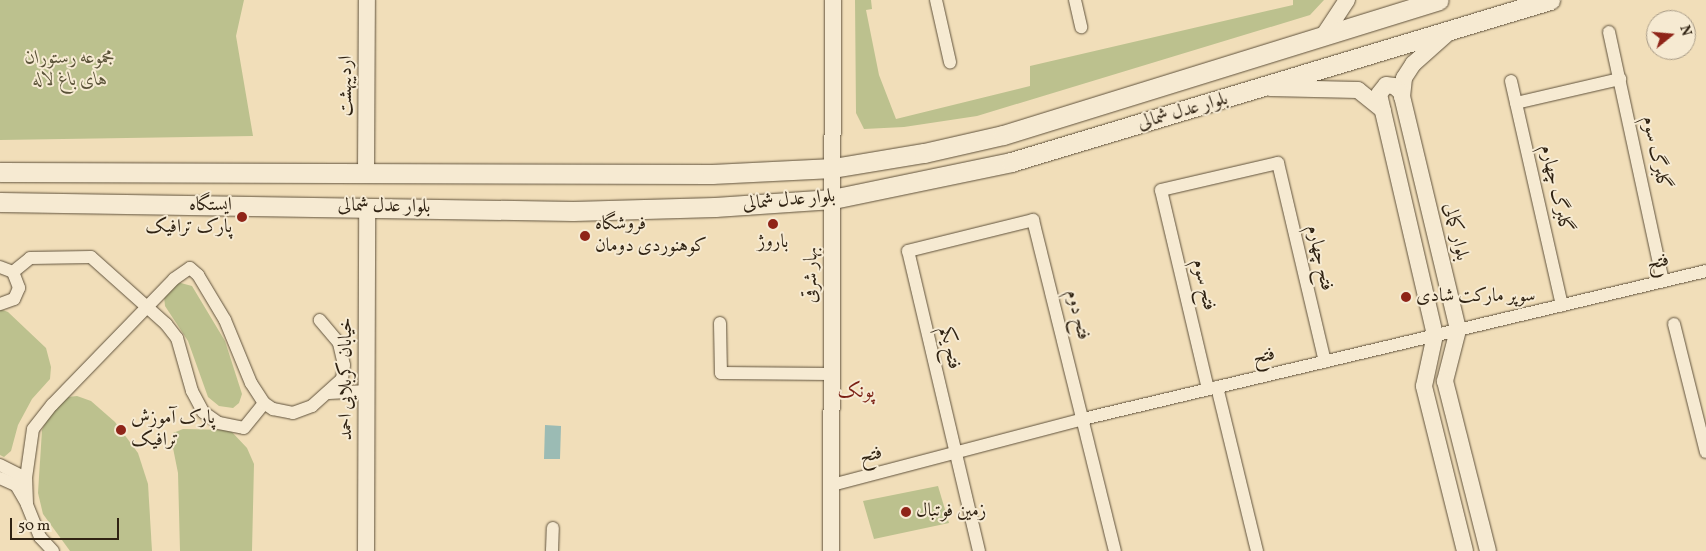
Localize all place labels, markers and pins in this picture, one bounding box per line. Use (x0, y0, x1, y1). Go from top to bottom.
place label: ایستگاه پارک ترافیک (145, 195, 232, 239)
marker: ایستگاه پارک ترافیک (236, 211, 248, 223)
place label: فروشگاه کوهنوردی دومان (595, 214, 707, 258)
marker: باروژ (767, 218, 779, 230)
marker: فروشگاه کوهنوردی دومان (579, 230, 591, 242)
place label: باروژ (758, 232, 788, 254)
place label: سوپر مارکت شادی (1416, 286, 1536, 308)
marker: سوپر مارکت شادی (1400, 291, 1412, 303)
place label: پارک آموزش ترافیک (131, 408, 215, 452)
marker: پارک آموزش ترافیک (115, 424, 127, 436)
place label: زمین فوتبال (916, 501, 986, 523)
marker: زمین فوتبال (900, 506, 912, 518)

